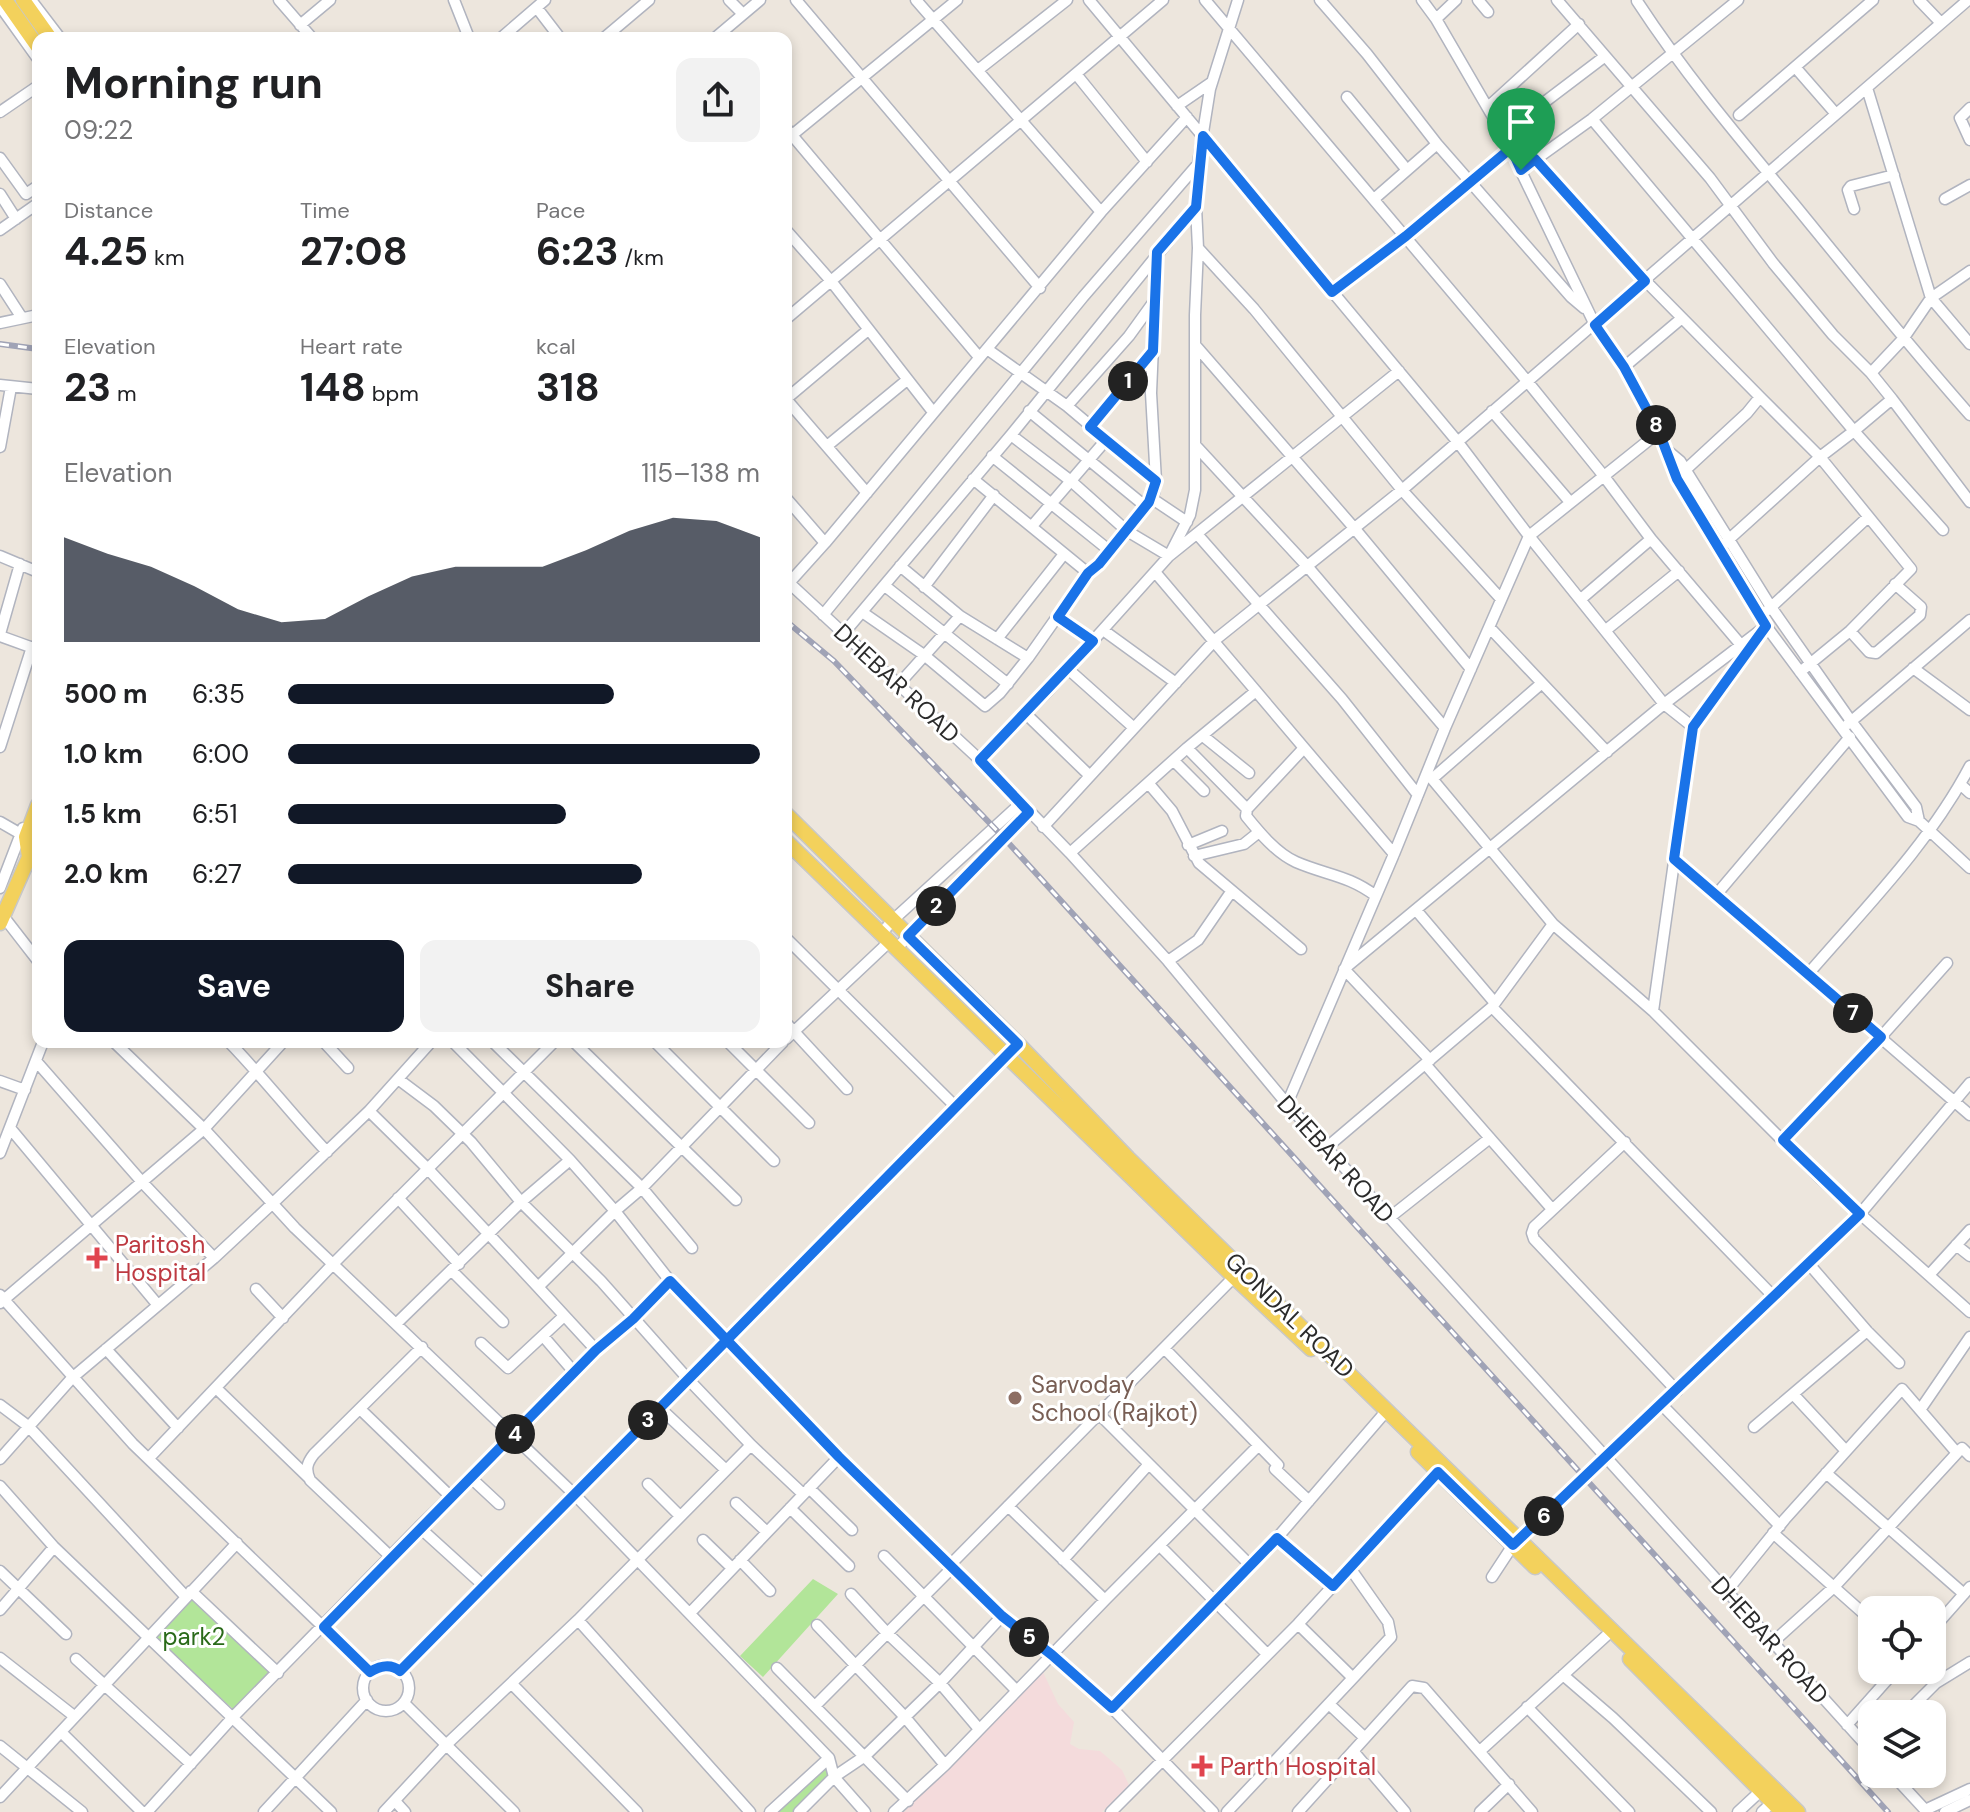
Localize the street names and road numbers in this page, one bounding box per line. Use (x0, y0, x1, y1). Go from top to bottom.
street label: DHEBAR ROAD (827, 617, 967, 749)
street label: DHEBAR ROAD (1271, 1089, 1401, 1229)
street label: GONDAL ROAD (1219, 1246, 1361, 1384)
street label: DHEBAR ROAD (1705, 1570, 1835, 1710)

